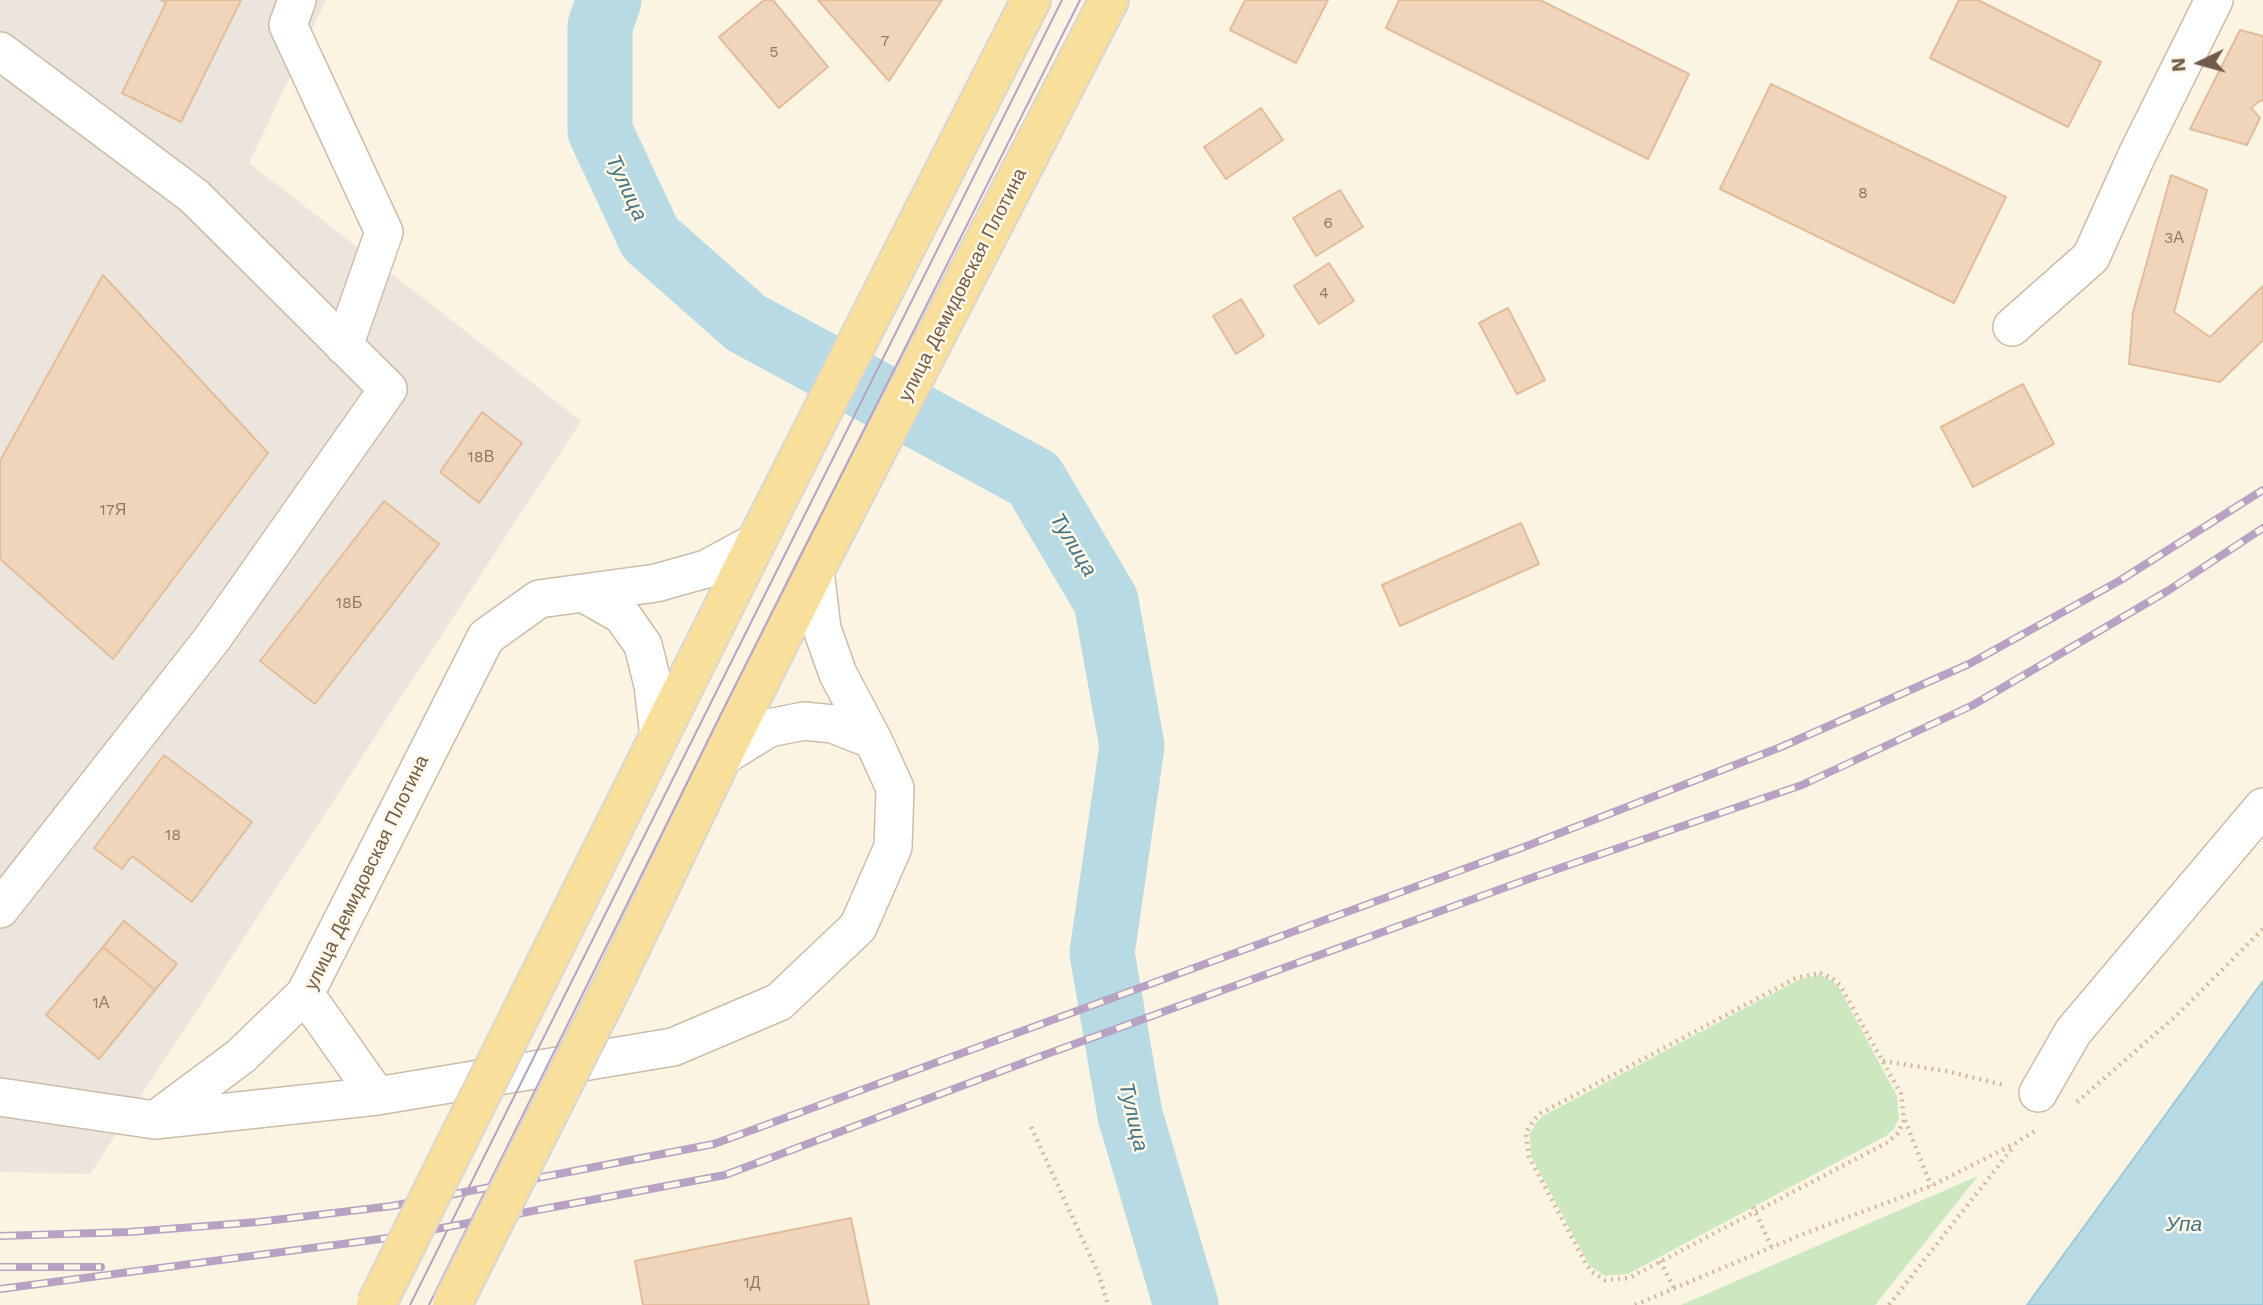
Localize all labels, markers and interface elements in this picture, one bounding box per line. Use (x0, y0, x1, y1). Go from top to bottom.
north arrow (2165, 28, 2235, 98)
house number: 7 (881, 31, 889, 51)
house number: 5 (769, 42, 779, 62)
text: N (2167, 57, 2191, 73)
water label: Тулица (600, 151, 652, 225)
street label: улица Демидовская Плотина (894, 165, 1032, 405)
house number: 8 (1858, 183, 1868, 203)
house number: 6 (1323, 213, 1333, 233)
house number: 3А (2164, 228, 2184, 248)
house number: 4 (1319, 283, 1329, 303)
house number: 18В (468, 447, 494, 467)
house number: 17Я (100, 500, 126, 520)
water label: Тулица (1044, 509, 1102, 581)
house number: 18Б (336, 593, 362, 613)
street label: улица Демидовская Плотина (300, 752, 434, 994)
house number: 18 (165, 825, 181, 845)
house number: 1А (93, 993, 109, 1013)
water label: Тулица (1113, 1080, 1153, 1154)
water label: Упа (2166, 1212, 2202, 1238)
house number: 1Д (743, 1273, 761, 1293)

